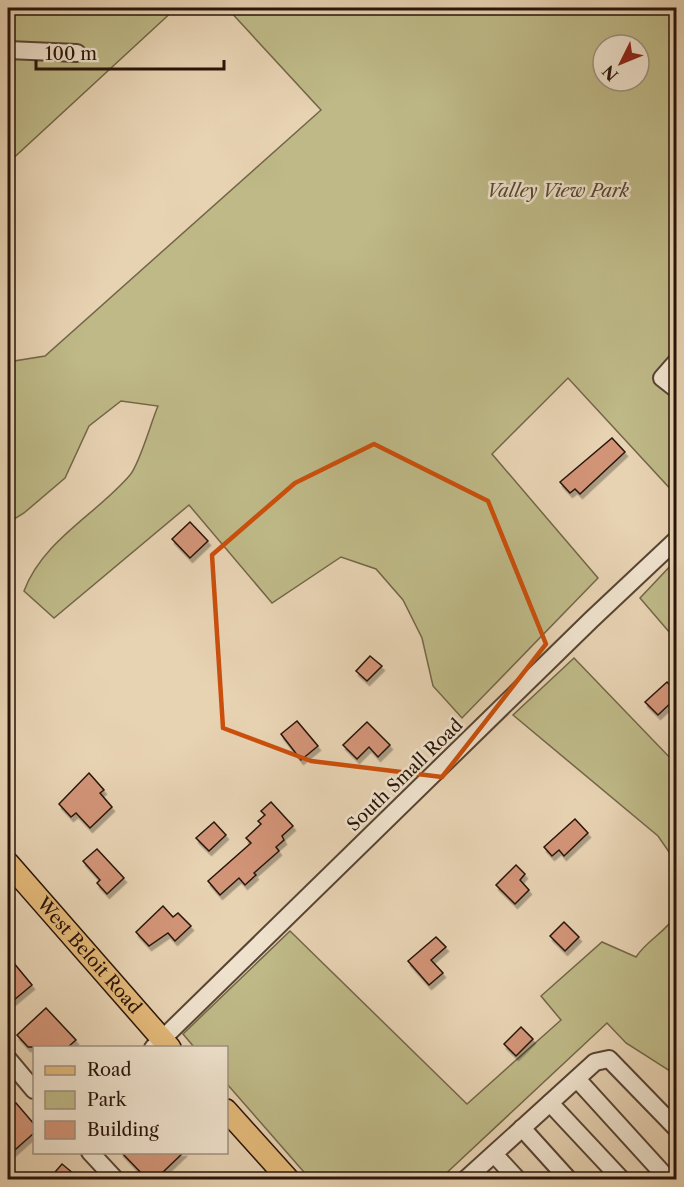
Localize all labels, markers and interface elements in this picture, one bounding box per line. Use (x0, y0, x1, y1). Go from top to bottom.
scale bar (36, 33, 224, 71)
north arrow (591, 33, 651, 93)
text: 100 m (45, 43, 97, 65)
text: N (598, 61, 622, 85)
park label: Valley View Park (487, 180, 630, 202)
street label: South Small Road (343, 714, 467, 836)
street label: West Beloit Road (32, 892, 146, 1018)
legend (33, 1046, 228, 1154)
text: Road (87, 1059, 132, 1081)
text: Park (87, 1089, 128, 1111)
text: Building (87, 1119, 159, 1141)

